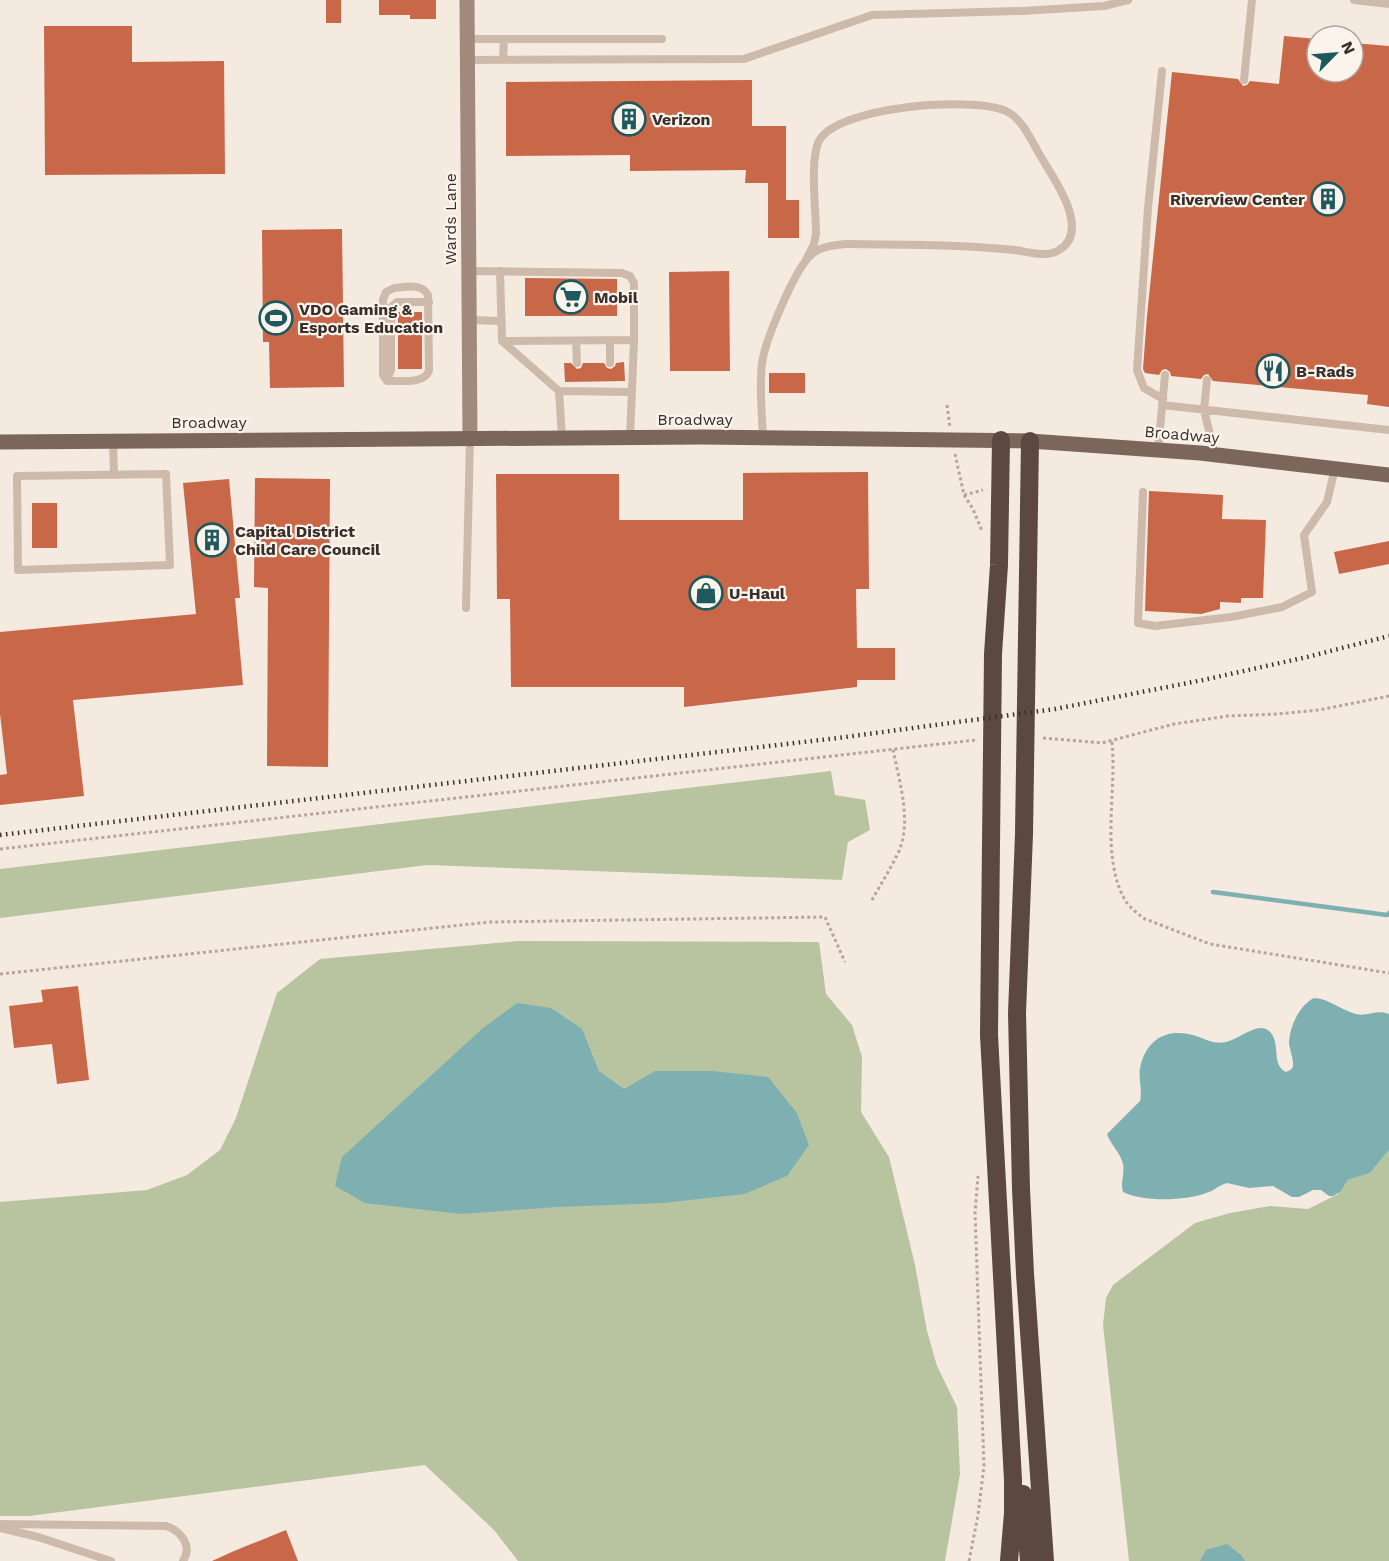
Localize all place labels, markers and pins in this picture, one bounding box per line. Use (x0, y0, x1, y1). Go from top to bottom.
building icon: Verizon (611, 101, 647, 137)
place label: Verizon (652, 110, 711, 129)
building icon: Riverview Center (1310, 181, 1346, 217)
place label: Riverview Center (1170, 190, 1305, 209)
supermarket icon: Mobil (553, 279, 589, 315)
place label: Mobil (594, 288, 639, 307)
sports icon: VDO Gaming & Esports Education (258, 300, 294, 336)
place label: VDO Gaming & Esports Education (299, 300, 443, 337)
restaurant icon: B-Rads (1255, 353, 1291, 389)
place label: B-Rads (1296, 362, 1355, 381)
building icon: Capital District Child Care Council (194, 522, 230, 558)
place label: Capital District Child Care Council (235, 522, 381, 559)
shop icon: U-Haul (688, 575, 724, 611)
place label: U-Haul (729, 584, 786, 603)

